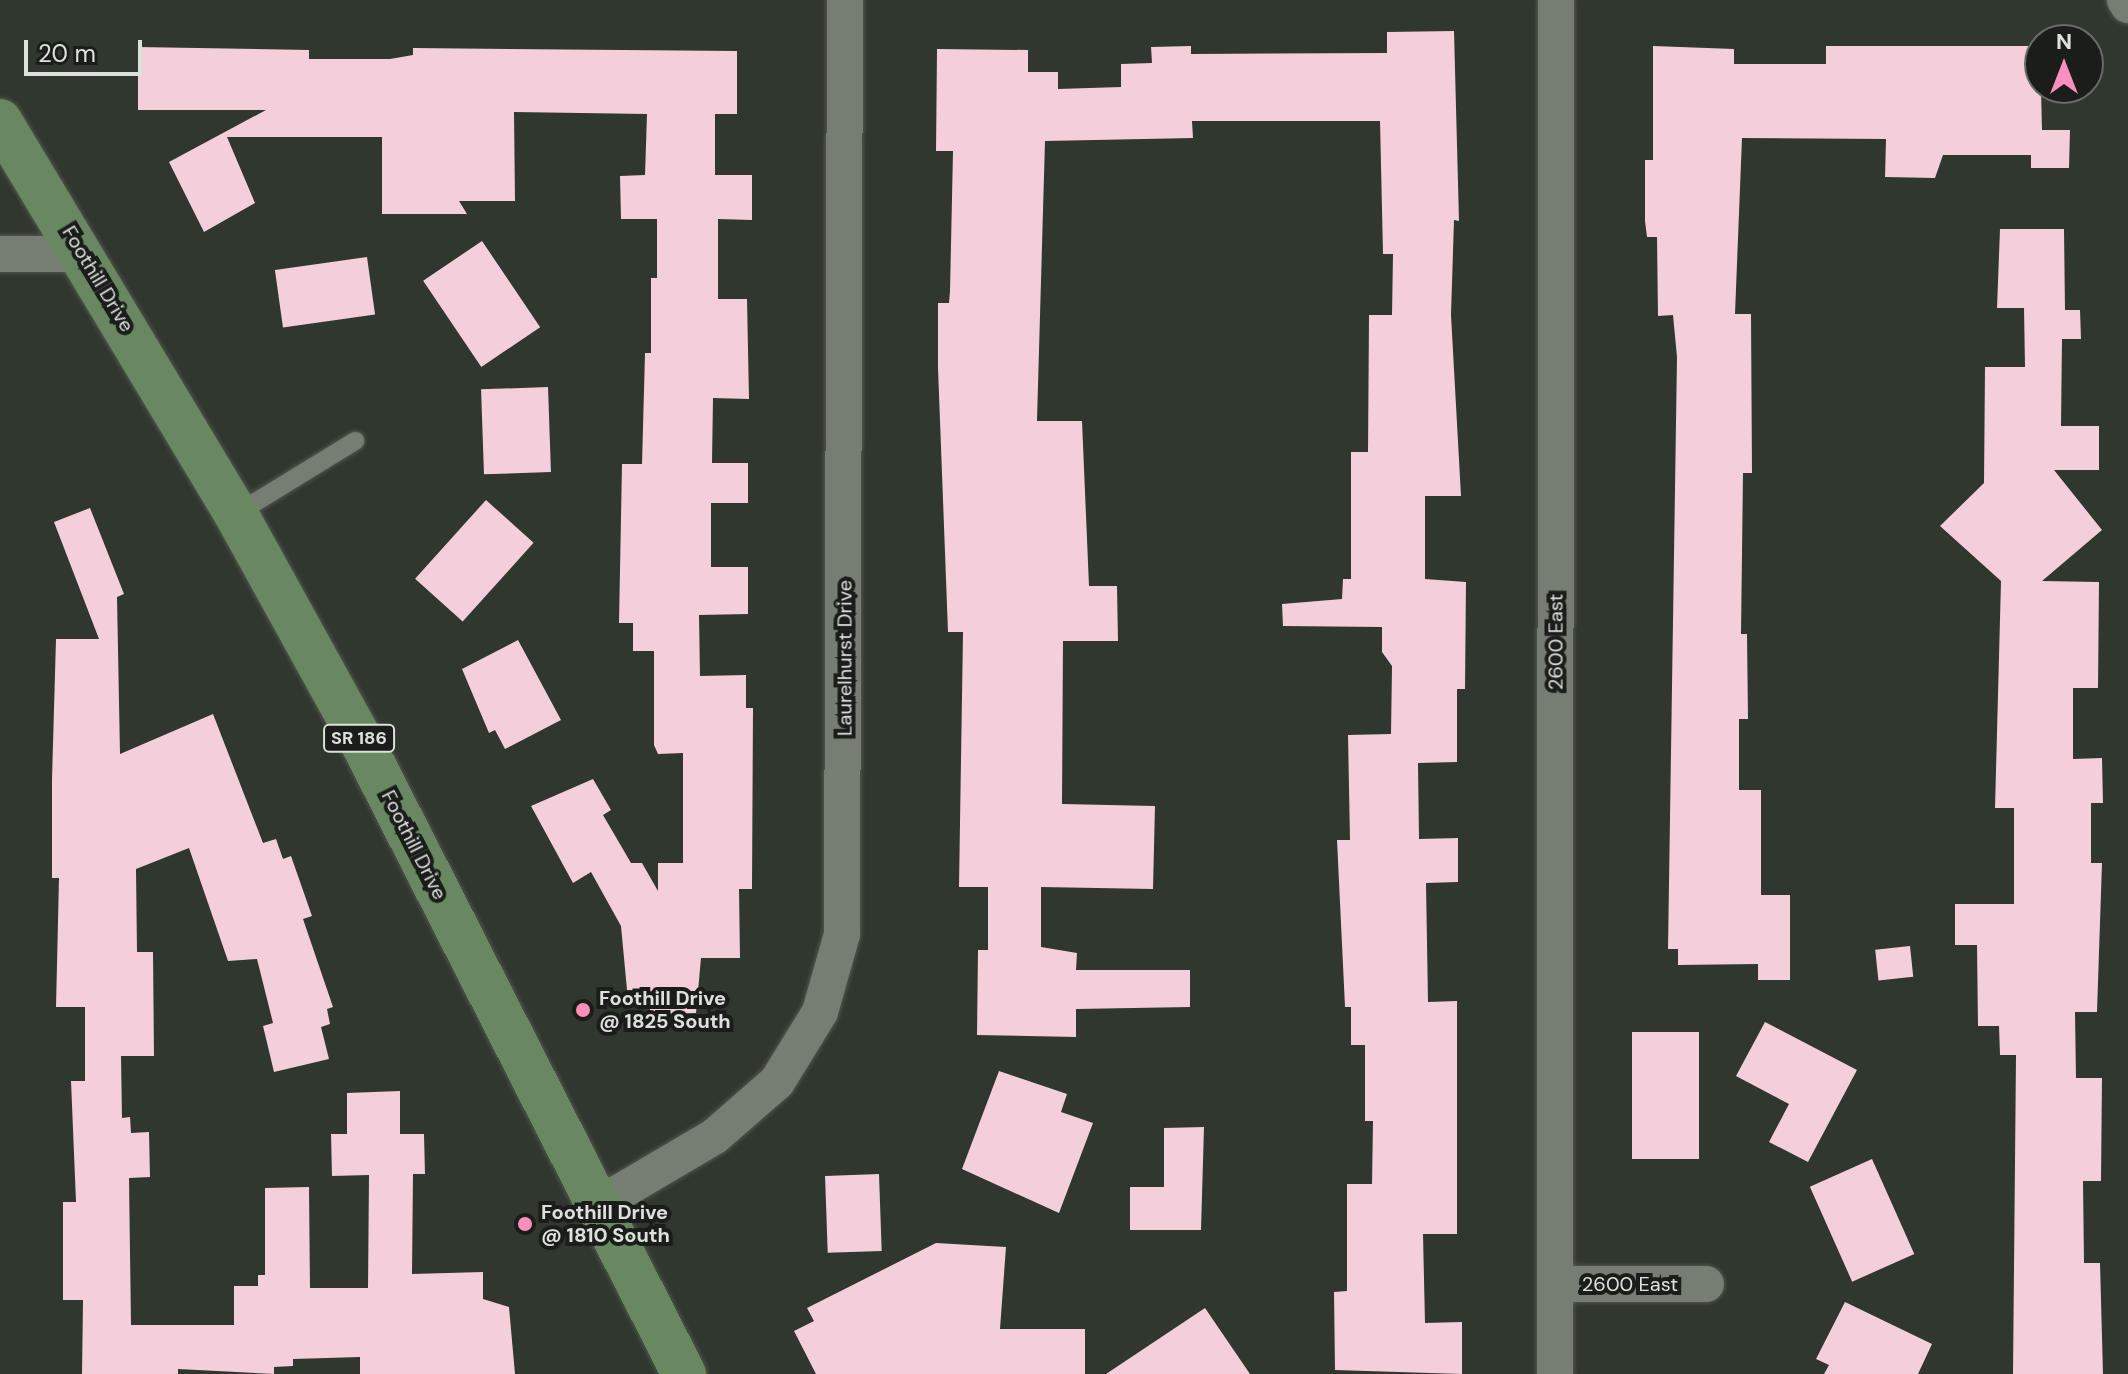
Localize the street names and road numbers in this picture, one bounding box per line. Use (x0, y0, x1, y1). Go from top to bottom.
street label: Foothill Drive (57, 222, 139, 336)
street label: Laurelhurst Drive (833, 580, 857, 736)
street label: 2600 East (1544, 594, 1568, 690)
road number: SR 186 (323, 724, 395, 752)
street label: Foothill Drive (376, 786, 452, 904)
street label: 2600 East (1582, 1272, 1678, 1296)

